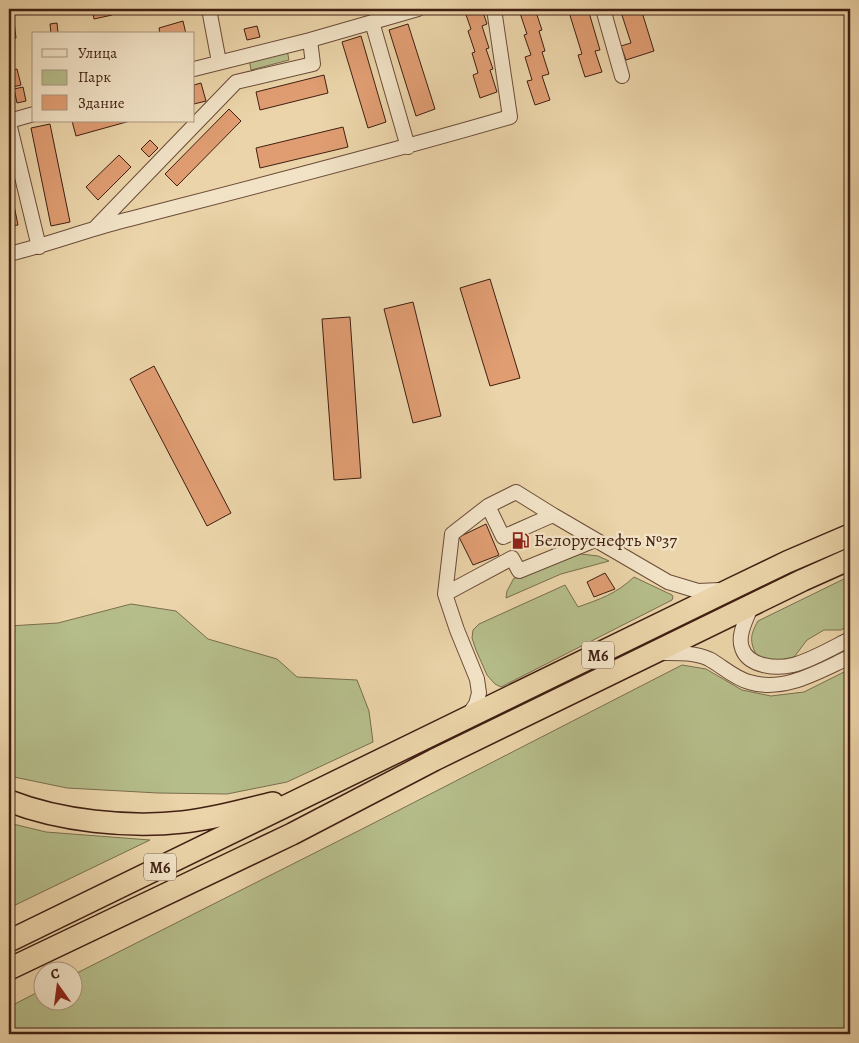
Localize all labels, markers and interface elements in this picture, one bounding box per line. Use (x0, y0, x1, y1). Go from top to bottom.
legend (32, 32, 195, 122)
text: Улица (78, 43, 117, 63)
text: Парк (78, 67, 111, 87)
text: Здание (78, 93, 125, 113)
place label: Белоруснефть №37 (534, 528, 678, 552)
fuel station icon: Белоруснефть №37 (510, 530, 530, 550)
road number: М6 (582, 642, 614, 668)
road number: М6 (144, 854, 176, 880)
north arrow (32, 960, 82, 1010)
text: С (48, 964, 62, 984)

